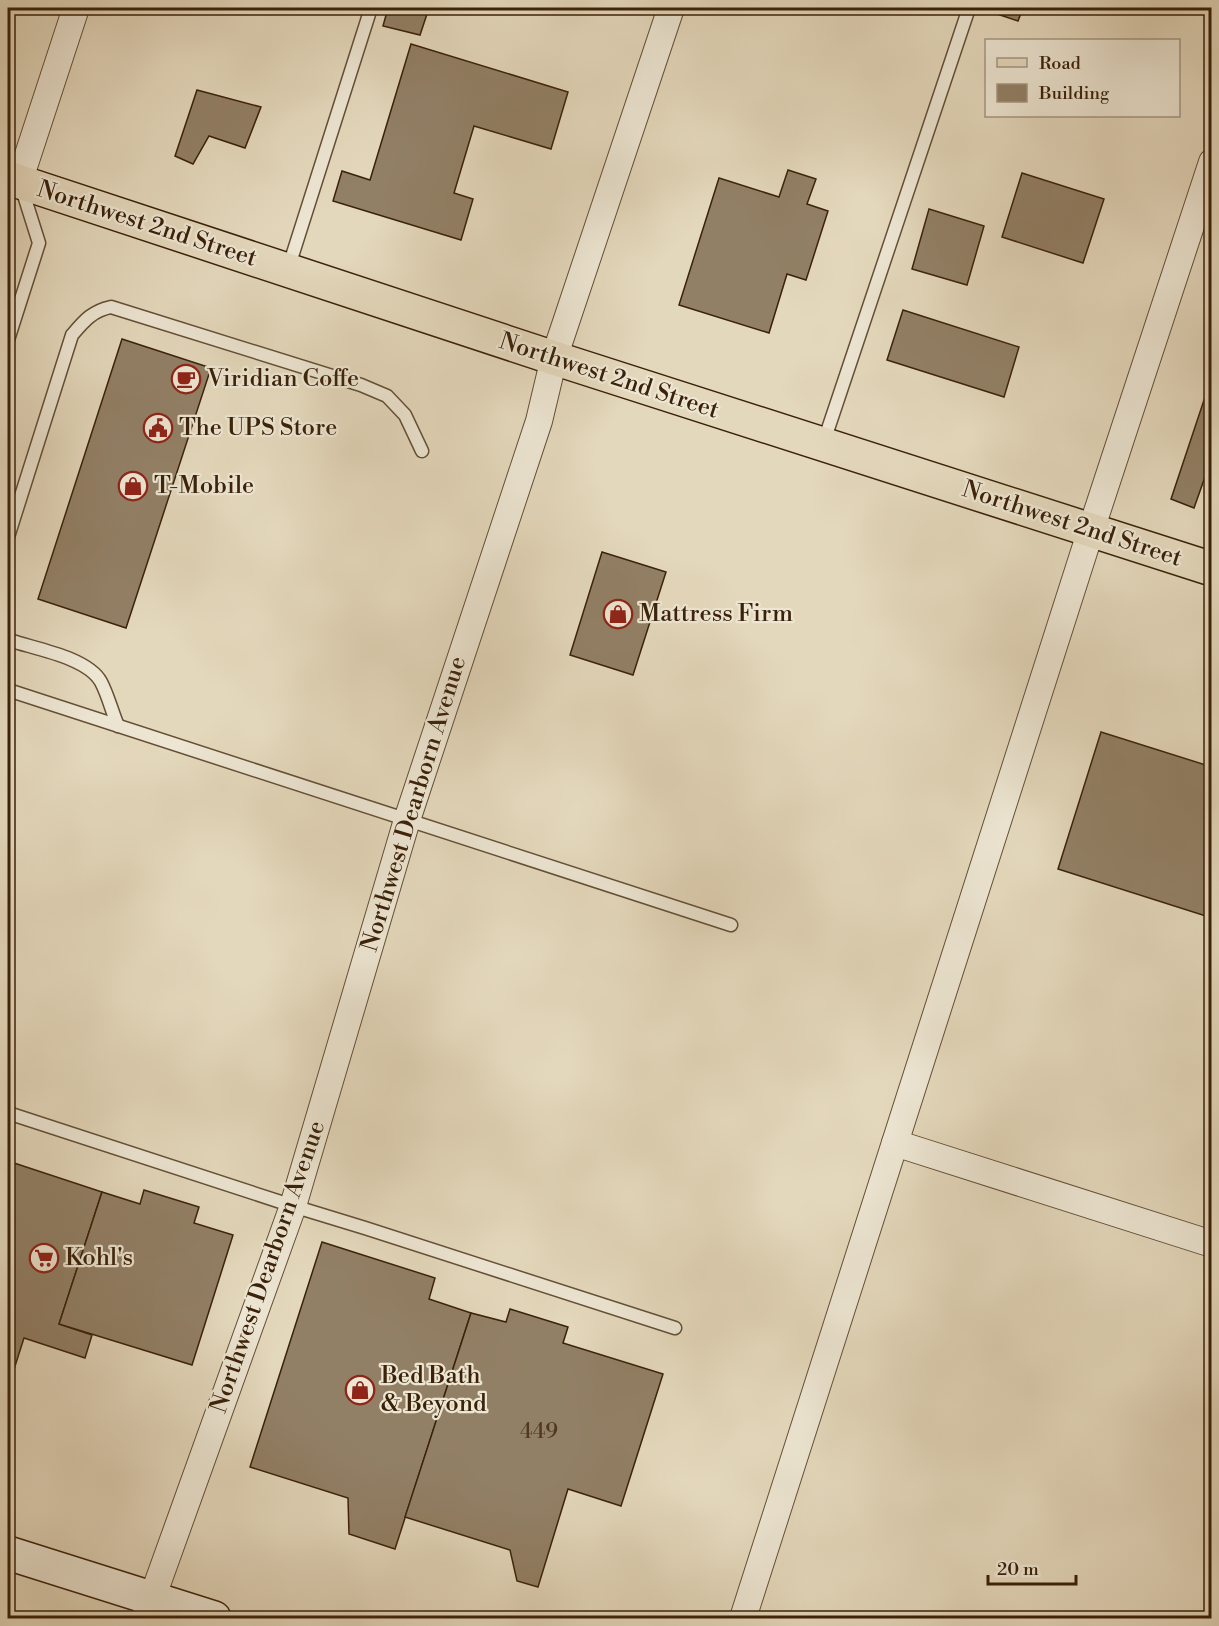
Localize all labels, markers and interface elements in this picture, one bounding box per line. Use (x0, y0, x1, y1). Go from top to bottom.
legend (985, 39, 1180, 117)
text: Road (1039, 52, 1082, 75)
text: Building (1038, 82, 1110, 105)
street label: Northwest 2nd Street (33, 174, 261, 274)
street label: Northwest 2nd Street (495, 326, 723, 426)
cafe icon: Viridian Coffe (170, 363, 202, 395)
place label: Viridian Coffe (206, 364, 359, 394)
public building icon: The UPS Store (142, 412, 174, 444)
place label: The UPS Store (179, 413, 337, 443)
shop icon: T-Mobile (117, 470, 149, 502)
place label: T-Mobile (154, 471, 254, 501)
street label: Northwest 2nd Street (958, 474, 1186, 574)
shop icon: Mattress Firm (602, 598, 634, 630)
place label: Mattress Firm (639, 599, 793, 629)
street label: Northwest Dearborn Avenue (355, 653, 473, 955)
street label: Northwest Dearborn Avenue (204, 1117, 332, 1417)
supermarket icon: Kohl's (28, 1242, 60, 1274)
place label: Kohl's (65, 1243, 133, 1273)
place label: Bed Bath & Beyond (380, 1361, 487, 1419)
shop icon: Bed Bath & Beyond (344, 1374, 376, 1406)
house number: 449 (520, 1419, 558, 1445)
scale bar (988, 1548, 1076, 1586)
text: 20 m (997, 1558, 1039, 1581)

